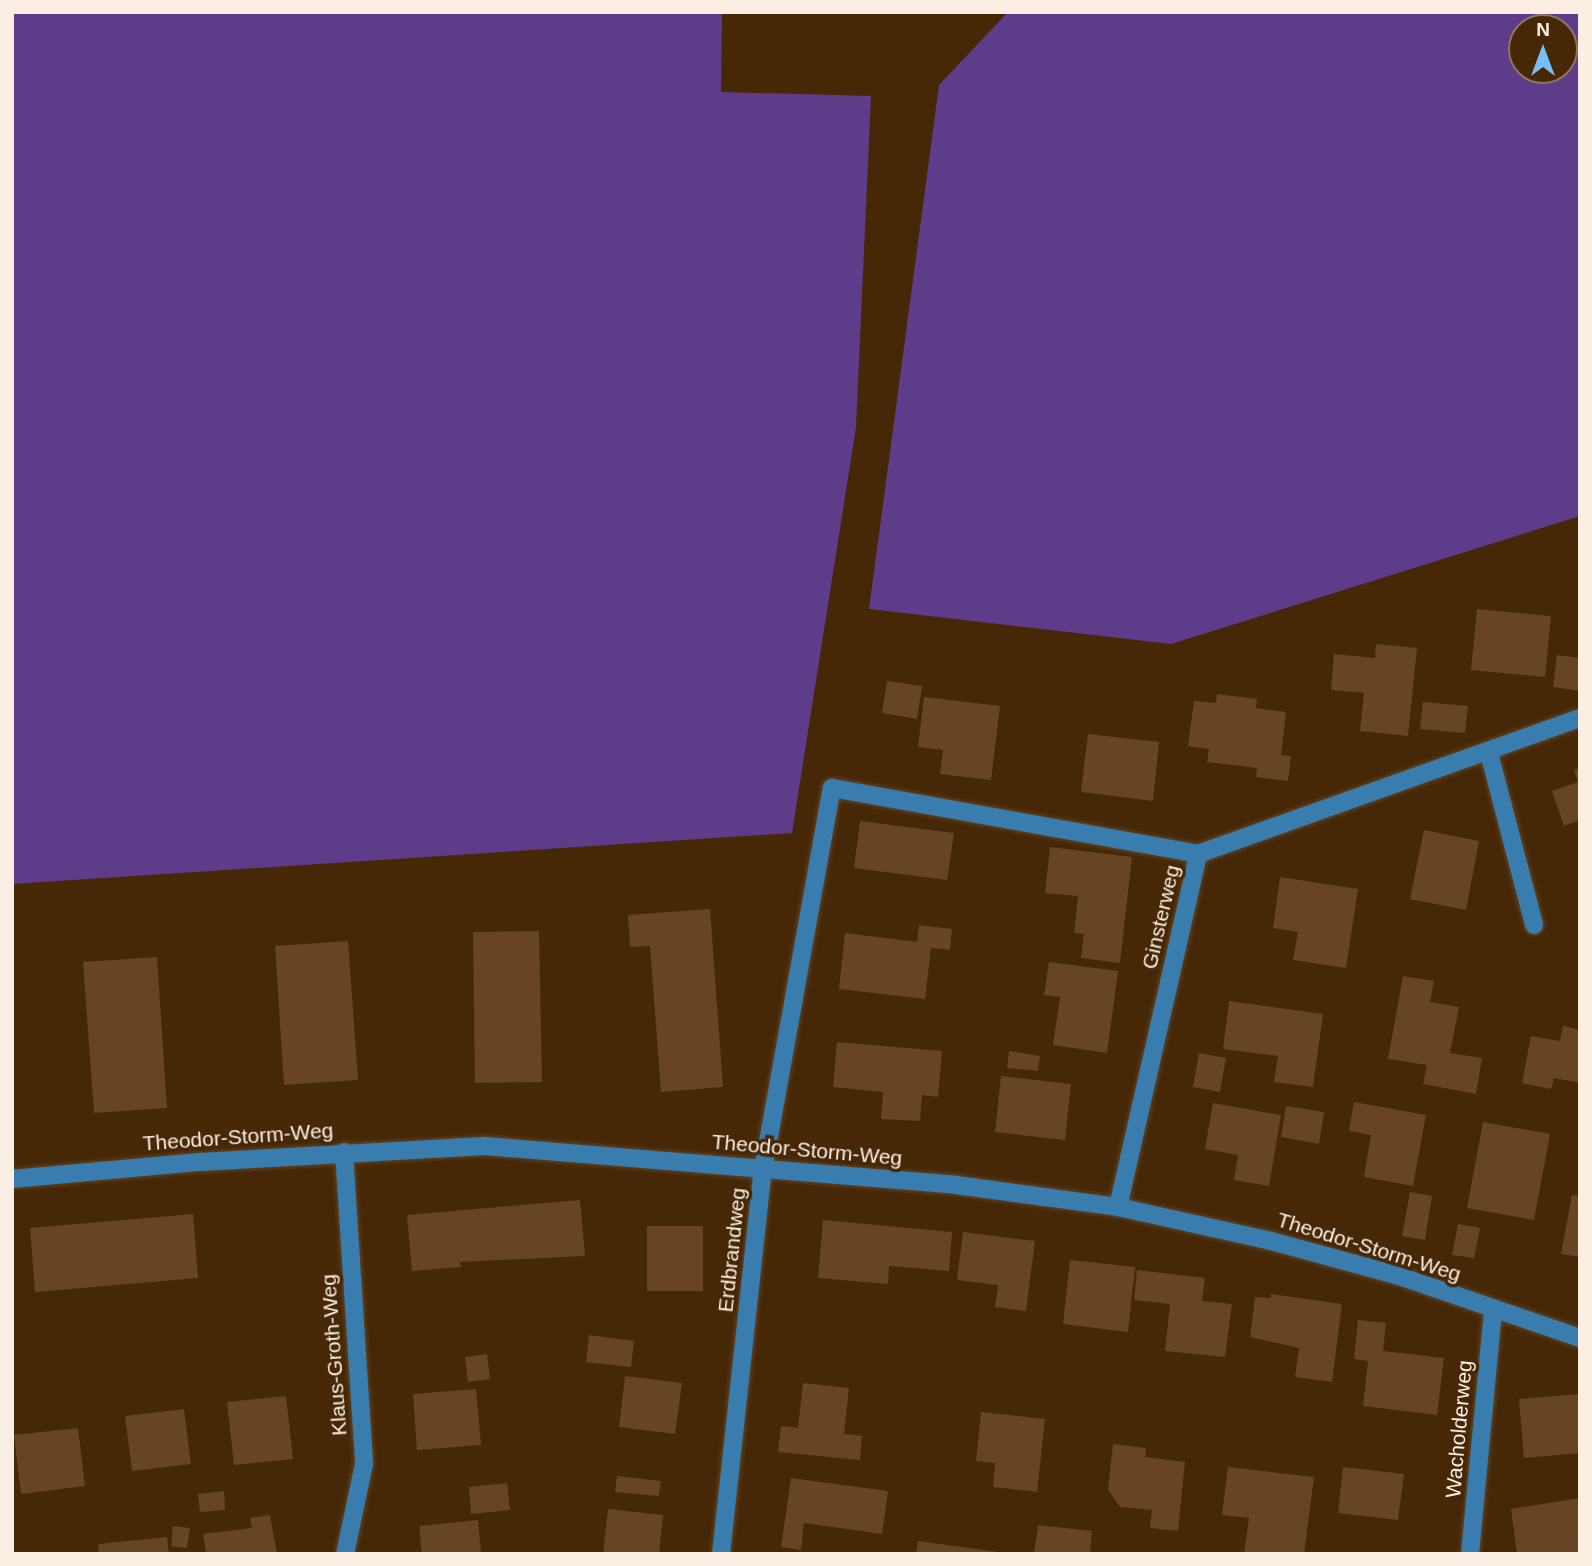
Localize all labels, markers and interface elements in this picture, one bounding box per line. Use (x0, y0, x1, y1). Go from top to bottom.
north arrow (1508, 14, 1578, 84)
text: N (1536, 19, 1550, 40)
street label: Ginsterweg (1137, 862, 1185, 972)
street label: Theodor-Storm-Weg (142, 1118, 334, 1156)
street label: Theodor-Storm-Weg (711, 1129, 903, 1171)
street label: Erdbrandweg (713, 1187, 751, 1313)
street label: Theodor-Storm-Weg (1274, 1207, 1464, 1287)
street label: Klaus-Groth-Weg (316, 1273, 352, 1437)
street label: Wacholderweg (1440, 1359, 1478, 1499)

